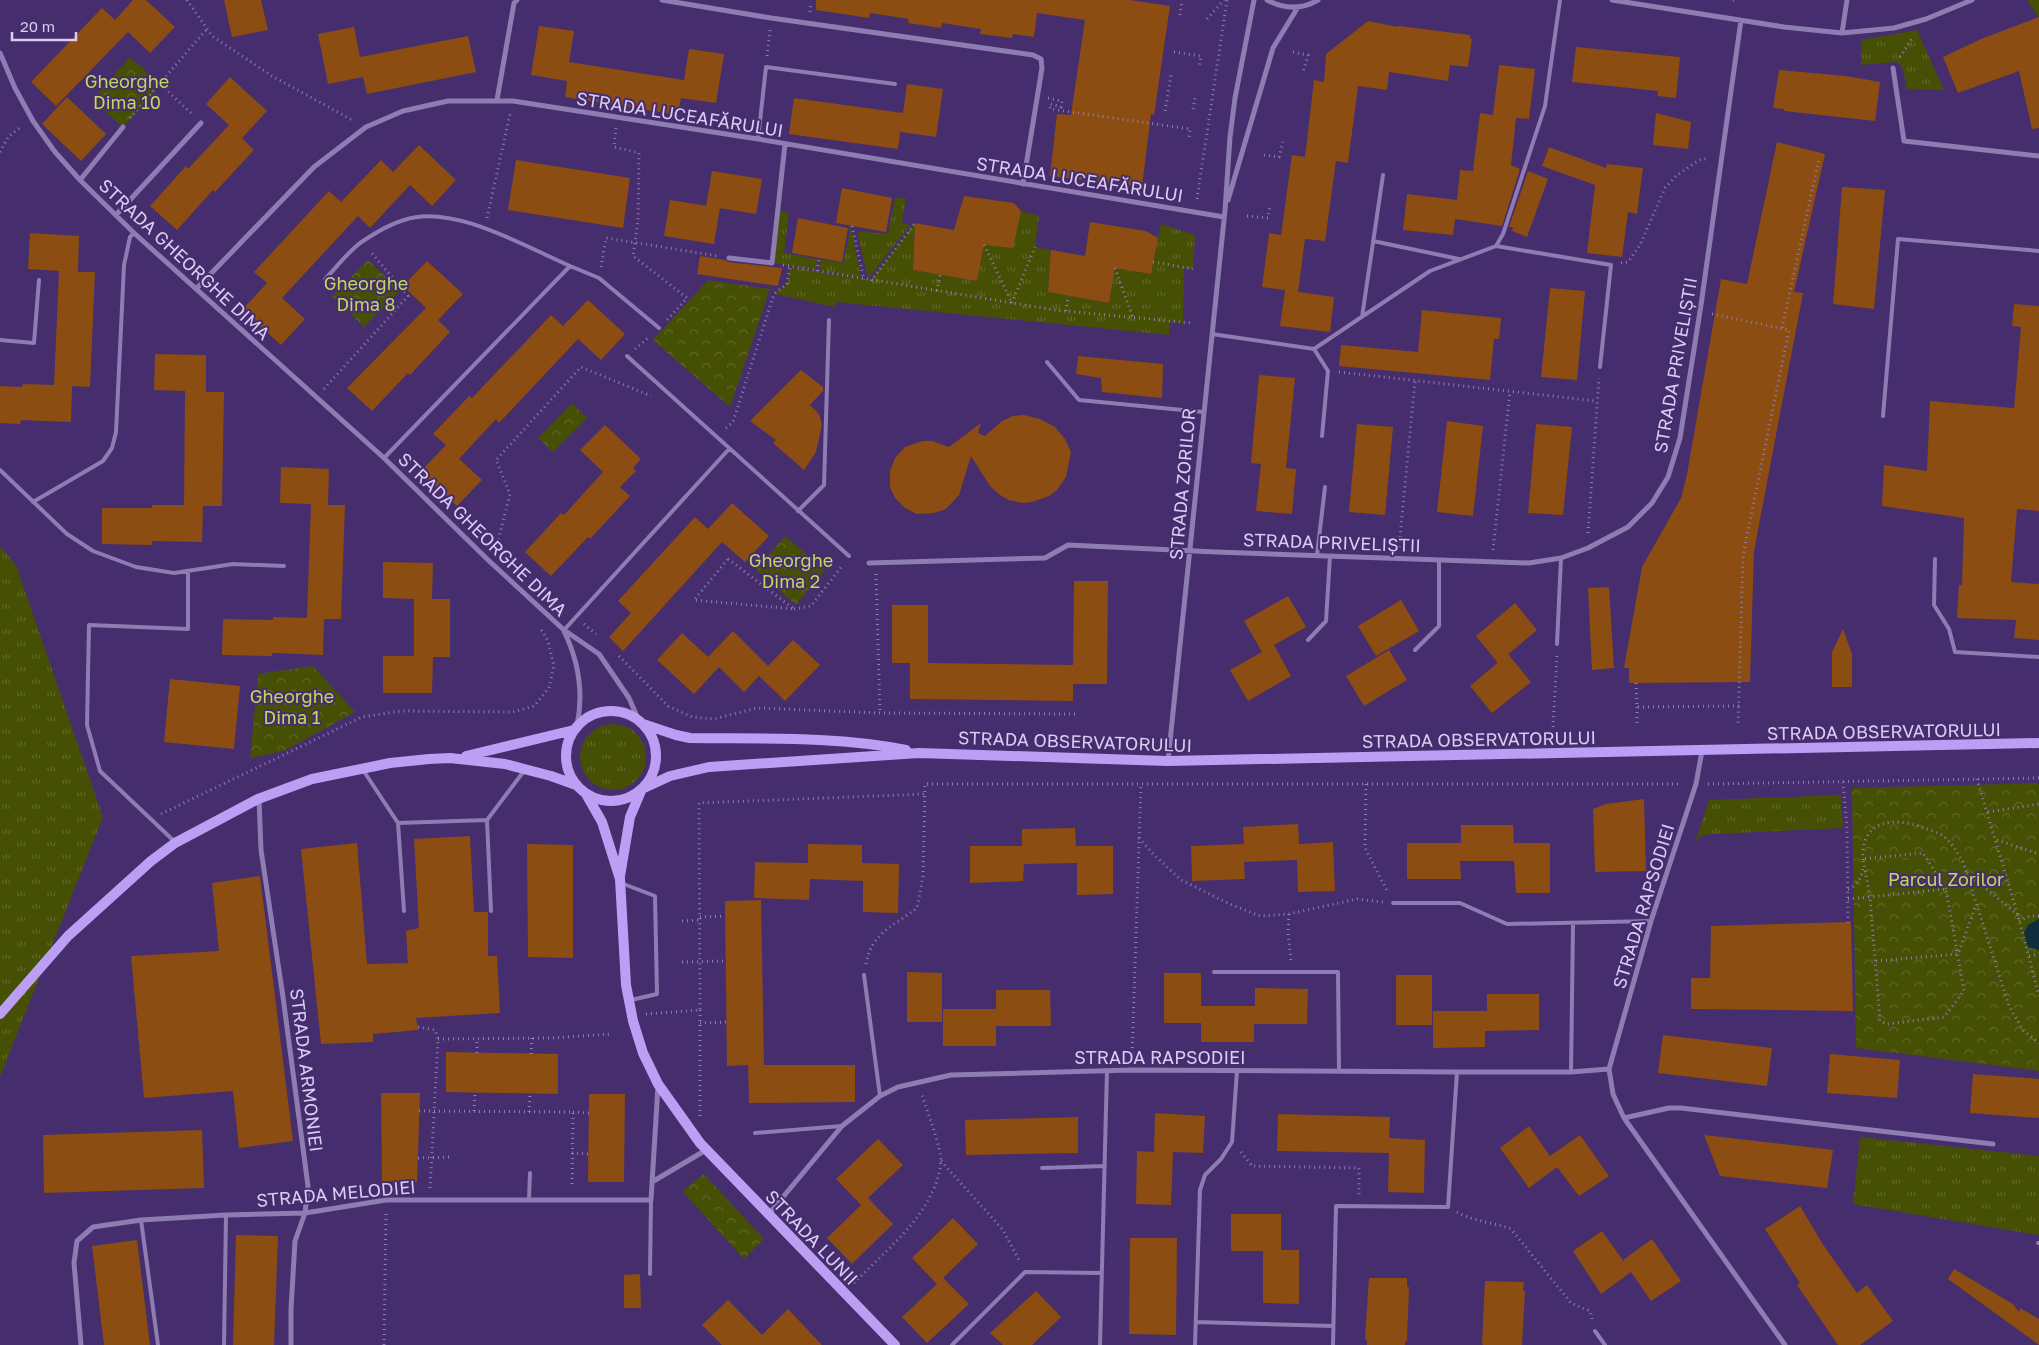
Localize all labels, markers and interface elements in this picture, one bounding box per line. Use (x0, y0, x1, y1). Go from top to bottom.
scale bar (12, 10, 76, 42)
text: 20 m (20, 17, 55, 35)
park label: Gheorghe Dima 10 (85, 70, 169, 113)
street label: STRADA LUCEAFĂRULUI (575, 87, 785, 141)
street label: STRADA LUCEAFĂRULUI (975, 152, 1185, 206)
street label: STRADA GHEORGHE DIMA (95, 174, 275, 344)
park label: Gheorghe Dima 8 (324, 272, 408, 315)
street label: STRADA PRIVELIȘTII (1649, 275, 1701, 455)
street label: STRADA ZORILOR (1164, 407, 1200, 561)
street label: STRADA GHEORGHE DIMA (394, 448, 572, 620)
street label: STRADA PRIVELIȘTII (1243, 528, 1421, 556)
park label: Gheorghe Dima 2 (749, 549, 833, 592)
park label: Gheorghe Dima 1 (250, 685, 334, 728)
street label: STRADA OBSERVATORULUI (1767, 718, 2001, 744)
street label: STRADA OBSERVATORULUI (958, 726, 1192, 756)
street label: STRADA OBSERVATORULUI (1362, 726, 1596, 752)
street label: STRADA RAPSODIEI (1607, 821, 1679, 991)
park label: Parcul Zorilor (1888, 868, 2004, 890)
street label: STRADA ARMONIEI (286, 987, 328, 1153)
street label: STRADA RAPSODIEI (1074, 1046, 1246, 1068)
street label: STRADA MELODIEI (255, 1175, 417, 1211)
street label: STRADA LUNII (761, 1185, 863, 1289)

